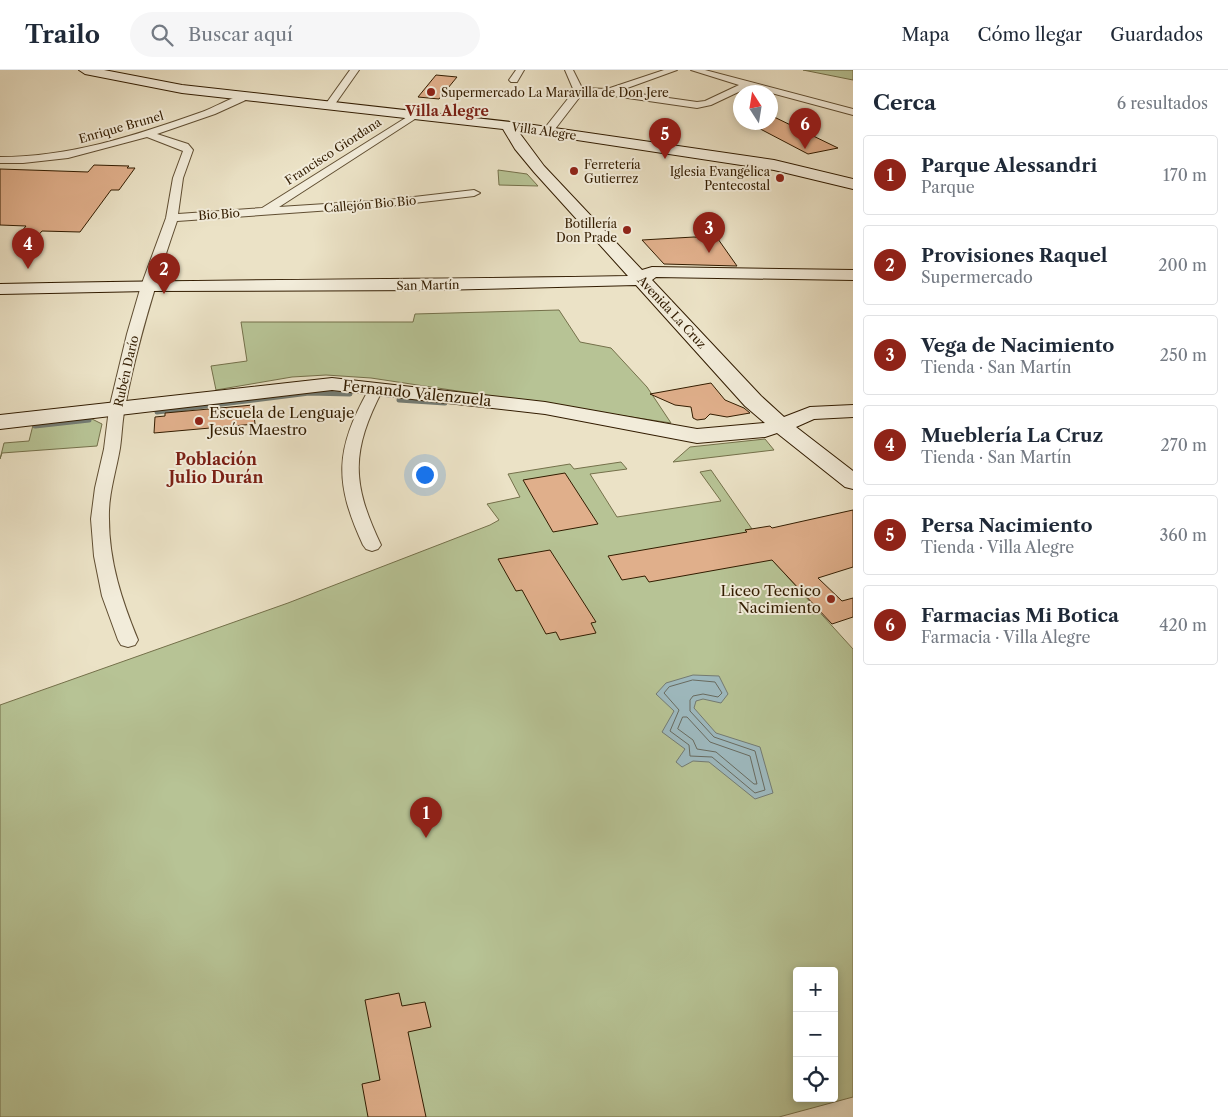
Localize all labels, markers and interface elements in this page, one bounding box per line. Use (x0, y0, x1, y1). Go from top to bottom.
search box (130, 12, 480, 57)
text: Trailo (25, 20, 100, 49)
icon: search (148, 21, 176, 49)
text: Buscar aquí (188, 23, 293, 46)
text: Mapa (901, 24, 950, 46)
text: Cómo llegar (978, 24, 1082, 46)
text: Guardados (1110, 24, 1203, 46)
place label: Supermercado La Maravilla de Don Jere (441, 85, 669, 100)
north arrow (733, 85, 778, 130)
marker: Supermercado La Maravilla de Don Jere (425, 86, 437, 98)
text: Cerca (873, 90, 936, 115)
text: 6 resultados (1117, 93, 1208, 113)
district label: Villa Alegre (404, 102, 489, 120)
street label: Enrique Brunel (77, 108, 166, 146)
pin: 6 (789, 108, 821, 149)
street label: Francisco Giordana (282, 114, 384, 188)
pin: 5 (649, 118, 681, 159)
street label: Villa Alegre (510, 119, 578, 143)
text: Parque Alessandri (921, 154, 1097, 177)
place label: Ferretería Gutierrez (584, 157, 641, 186)
place label: Iglesia Evangélica Pentecostal (670, 164, 771, 193)
marker: Ferretería Gutierrez (568, 165, 580, 177)
text: 1 (886, 165, 894, 185)
text: 170 m (1163, 165, 1207, 185)
marker: Iglesia Evangélica Pentecostal (774, 172, 786, 184)
text: Parque (921, 177, 975, 197)
street label: Callejón Bio Bio (323, 192, 417, 216)
street label: Bio Bio (198, 205, 240, 223)
pin: 3 (693, 212, 725, 253)
place label: Botillería Don Prade (556, 216, 618, 245)
marker: Botillería Don Prade (621, 224, 633, 236)
pin: 4 (12, 228, 44, 269)
text: Provisiones Raquel (921, 244, 1108, 267)
pin: 2 (148, 253, 180, 294)
text: 2 (885, 255, 895, 275)
text: 200 m (1158, 255, 1207, 275)
text: Supermercado (921, 267, 1033, 287)
street label: Avenida La Cruz (634, 272, 710, 351)
street label: San Martín (396, 277, 460, 293)
street label: Rubén Darío (110, 334, 142, 408)
text: Vega de Nacimiento (921, 334, 1114, 357)
text: 3 (885, 345, 895, 365)
text: 250 m (1160, 345, 1207, 365)
text: Tienda · San Martín (921, 357, 1072, 377)
street label: Fernando Valenzuela (342, 376, 492, 410)
place label: Escuela de Lenguaje Jesús Maestro (207, 403, 354, 439)
marker: Escuela de Lenguaje Jesús Maestro (193, 415, 205, 427)
text: Mueblería La Cruz (921, 424, 1103, 447)
text: 4 (885, 435, 895, 455)
text: 270 m (1161, 435, 1207, 455)
text: Tienda · San Martín (921, 447, 1072, 467)
district label: Población Julio Durán (166, 449, 263, 487)
your location (412, 462, 438, 488)
text: Persa Nacimiento (921, 514, 1093, 537)
text: 5 (886, 525, 894, 545)
text: 360 m (1160, 525, 1207, 545)
text: Tienda · Villa Alegre (921, 537, 1074, 557)
place label: Liceo Tecnico Nacimiento (720, 581, 821, 617)
marker: Liceo Tecnico Nacimiento (825, 593, 837, 605)
text: Farmacias Mi Botica (921, 604, 1119, 627)
text: 6 (885, 615, 895, 635)
text: 420 m (1159, 615, 1207, 635)
text: Farmacia · Villa Alegre (921, 627, 1091, 647)
pin: 1 (410, 797, 442, 838)
map controls (793, 967, 838, 1102)
button: + (793, 967, 838, 1012)
button: − (793, 1012, 838, 1057)
button: locate (793, 1057, 838, 1102)

